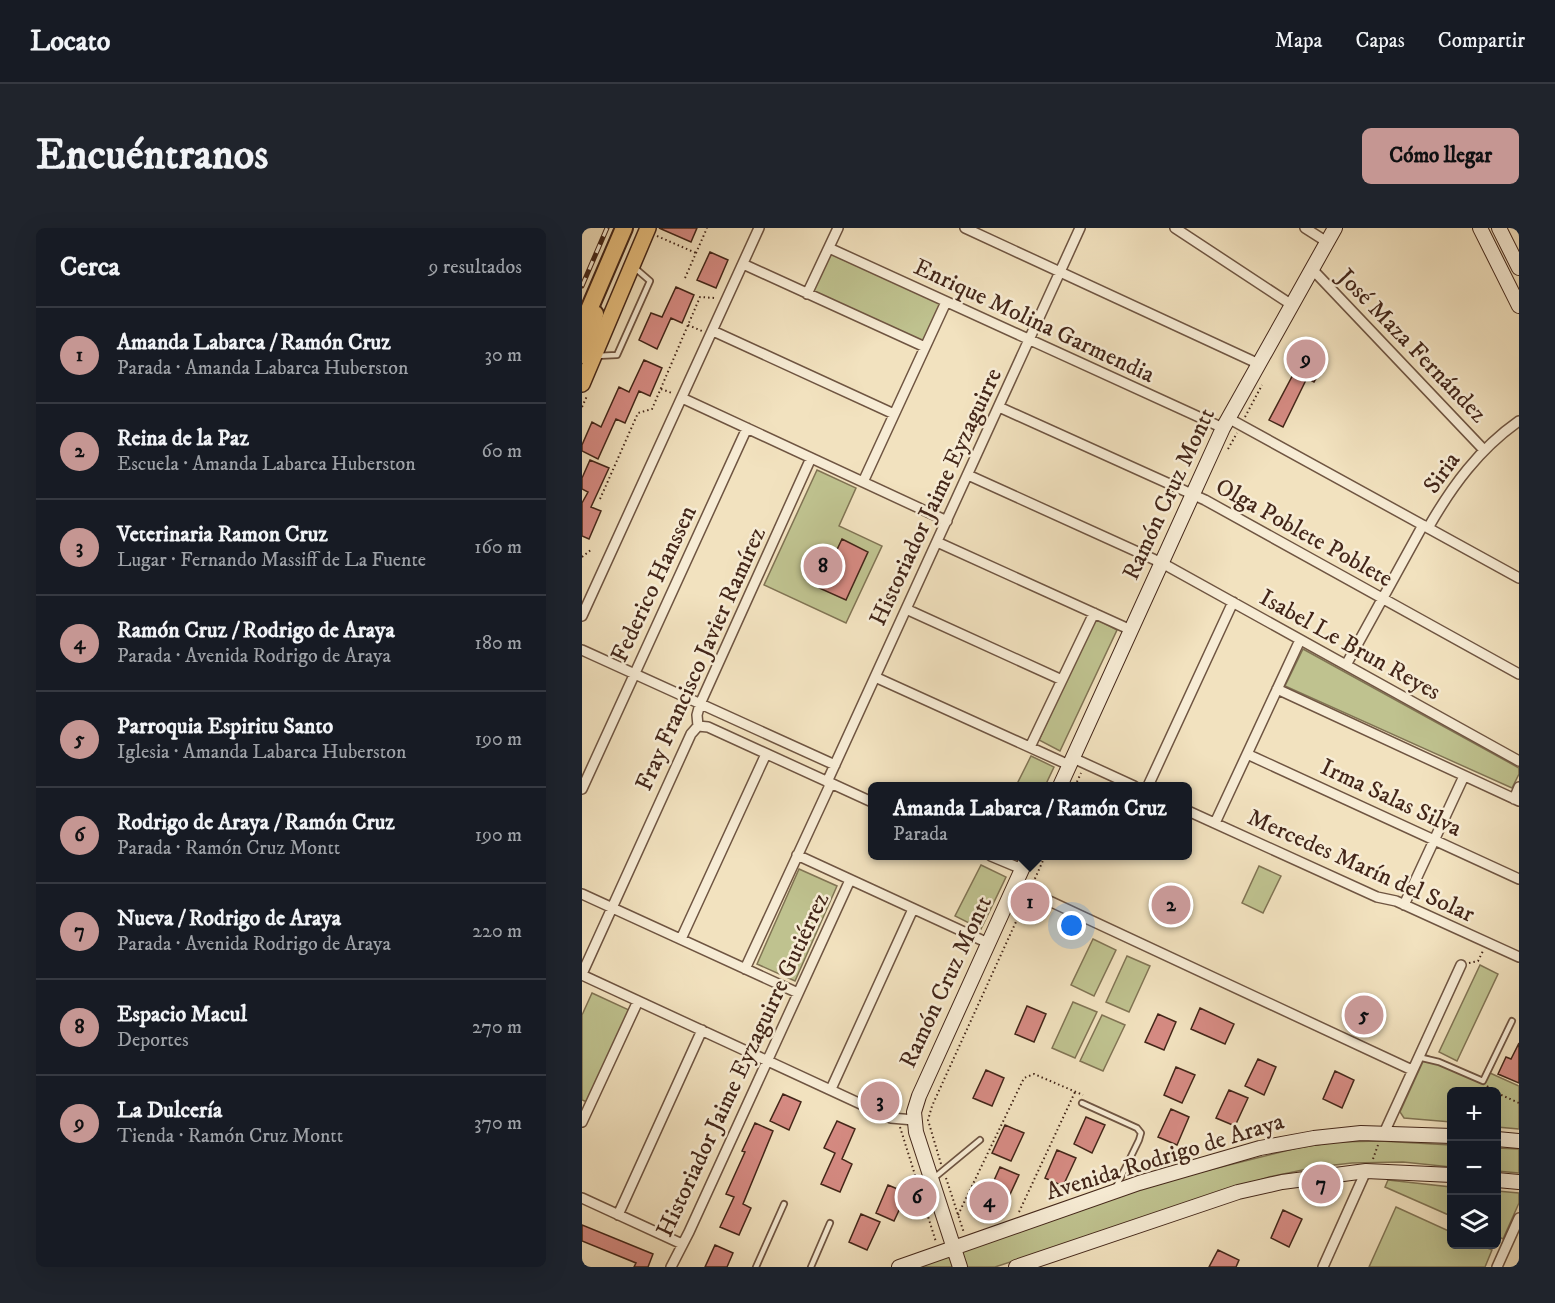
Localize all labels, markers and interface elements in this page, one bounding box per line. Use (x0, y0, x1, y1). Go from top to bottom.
text: Locato (30, 24, 110, 59)
text: Mapa (1275, 28, 1322, 54)
text: Capas (1355, 28, 1405, 54)
text: Compartir (1438, 28, 1525, 54)
button: Cómo llegar (1362, 128, 1519, 184)
text: Encuéntranos (36, 130, 268, 182)
text: Cerca (60, 251, 120, 284)
street label: Enrique Molina Garmendia (909, 252, 1160, 390)
text: 9 resultados (428, 255, 522, 280)
street label: José Maza Fernández (1330, 261, 1493, 430)
text: Amanda Labarca / Ramón Cruz (117, 329, 391, 356)
pin: 9 (1286, 336, 1326, 382)
text: 1 (76, 343, 83, 368)
text: 30 m (484, 343, 522, 368)
text: Parada · Amanda Labarca Huberston (117, 356, 408, 381)
street label: Historiador Jaime Eyzaguirre (863, 363, 1009, 631)
street label: Ramón Cruz Montt (1116, 403, 1222, 585)
text: Reina de la Paz (117, 425, 249, 452)
text: 2 (75, 439, 84, 464)
text: 60 m (482, 439, 522, 464)
street label: Siria (1417, 446, 1468, 500)
text: Escuela · Amanda Labarca Huberston (117, 452, 416, 477)
street label: Olga Poblete Poblete (1210, 472, 1398, 594)
street label: Federico Hanssen (605, 500, 704, 667)
text: Veterinaria Ramon Cruz (117, 521, 328, 548)
street label: Fray Francisco Javier Ramírez (629, 522, 773, 796)
text: 3 (76, 535, 83, 560)
text: 160 m (474, 535, 522, 560)
pin: 8 (804, 544, 842, 588)
text: Lugar · Fernando Massiff de La Fuente (117, 548, 426, 573)
street label: Isabel Le Brun Reyes (1254, 583, 1446, 707)
text: Ramón Cruz / Rodrigo de Araya (117, 617, 395, 644)
text: 4 (74, 631, 85, 656)
text: 180 m (475, 631, 522, 656)
text: Parada · Avenida Rodrigo de Araya (117, 644, 391, 669)
text: Parroquia Espiritu Santo (117, 713, 333, 740)
text: 5 (75, 727, 84, 752)
text: 190 m (475, 727, 522, 752)
text: Iglesia · Amanda Labarca Huberston (117, 740, 406, 765)
street label: Irma Salas Silva (1316, 752, 1467, 844)
popup (868, 782, 1192, 860)
text: Amanda Labarca / Ramón Cruz (893, 795, 1167, 822)
street label: Mercedes Marín del Solar (1243, 802, 1479, 930)
text: Rodrigo de Araya / Ramón Cruz (117, 809, 395, 836)
text: Parada (893, 822, 948, 847)
text: 6 (74, 823, 85, 848)
text: 190 m (475, 823, 522, 848)
text: Parada · Ramón Cruz Montt (117, 836, 340, 861)
pin: 1 (1010, 880, 1050, 924)
pin: 2 (1152, 882, 1190, 928)
street label: Historiador Jaime Eyzaguirre Gutiérrez (650, 888, 836, 1242)
street label: Ramón Cruz Montt (893, 891, 999, 1073)
text: Nueva / Rodrigo de Araya (117, 905, 341, 932)
your location (1057, 911, 1086, 940)
text: 7 (74, 919, 85, 944)
text: 220 m (472, 919, 522, 944)
text: Parada · Avenida Rodrigo de Araya (117, 932, 391, 957)
pin: 5 (1344, 992, 1384, 1038)
text: Espacio Macul (117, 1001, 247, 1028)
text: 8 (74, 1015, 85, 1040)
text: 270 m (472, 1015, 522, 1040)
text: Deportes (117, 1028, 189, 1053)
pin: 3 (860, 1078, 900, 1124)
map controls (1447, 1087, 1501, 1249)
button: + (1447, 1087, 1501, 1141)
text: La Dulcería (117, 1097, 222, 1124)
street label: Avenida Rodrigo de Araya (1042, 1106, 1288, 1208)
text: 9 (75, 1111, 84, 1136)
text: 370 m (474, 1111, 522, 1136)
text: Tienda · Ramón Cruz Montt (117, 1124, 343, 1149)
button: − (1447, 1141, 1501, 1195)
pin: 7 (1302, 1162, 1340, 1206)
pin: 6 (898, 1174, 936, 1220)
pin: 4 (970, 1178, 1008, 1224)
button: layers (1447, 1195, 1501, 1249)

